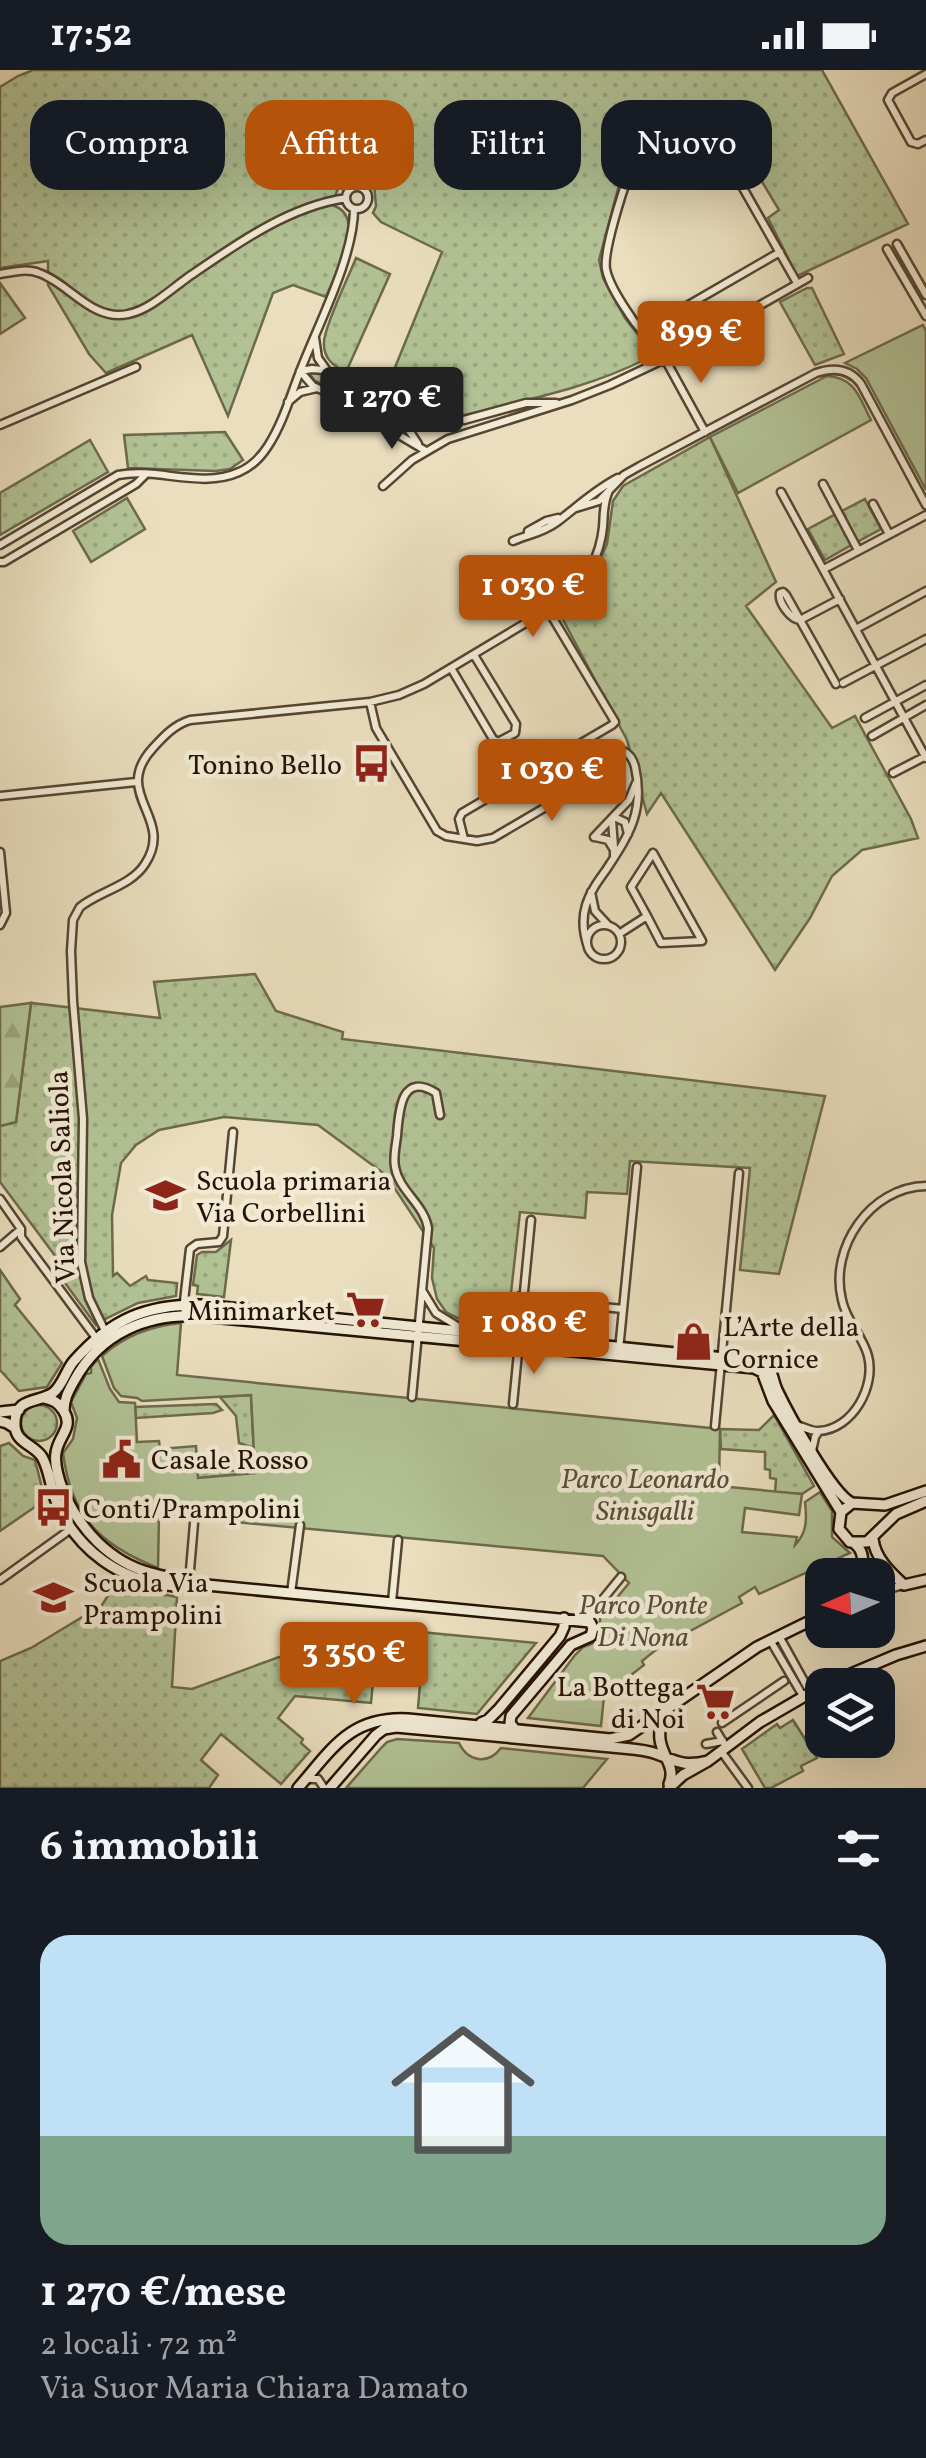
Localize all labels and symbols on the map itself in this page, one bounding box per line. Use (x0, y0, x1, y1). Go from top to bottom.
pin: 899 € (631, 301, 771, 386)
pin: 1 270 € (300, 367, 484, 452)
pin: 1 030 € (441, 555, 625, 640)
pin: 1 030 € (460, 739, 644, 824)
bus stop icon: Tonino Bello (351, 743, 393, 785)
place label: Tonino Bello (188, 747, 342, 786)
street label: Via Nicola Saliola (40, 1070, 87, 1284)
place label: Scuola primaria Via Corbellini (196, 1163, 391, 1234)
school or university icon: Scuola primaria Via Corbellini (145, 1175, 187, 1217)
supermarket icon: Minimarket (344, 1289, 386, 1331)
pin: 1 080 € (442, 1292, 626, 1377)
place label: Minimarket (187, 1293, 335, 1332)
place label: L’Arte della Cornice (723, 1309, 859, 1380)
shop icon: L’Arte della Cornice (672, 1321, 714, 1363)
public building icon: Casale Rosso (100, 1438, 142, 1480)
place label: Casale Rosso (151, 1442, 309, 1481)
park label: Parco Leonardo Sinisgalli (561, 1461, 730, 1532)
bus stop icon: Conti/Prampolini (32, 1487, 74, 1529)
place label: Conti/Prampolini (83, 1491, 301, 1530)
north arrow (805, 1558, 895, 1648)
place label: Scuola Via Prampolini (83, 1565, 222, 1636)
school or university icon: Scuola Via Prampolini (32, 1577, 74, 1619)
park label: Parco Ponte Di Nona (578, 1587, 708, 1658)
pin: 3 350 € (262, 1622, 446, 1707)
place label: La Bottega di Noi (557, 1669, 685, 1740)
supermarket icon: La Bottega di Noi (694, 1681, 736, 1723)

